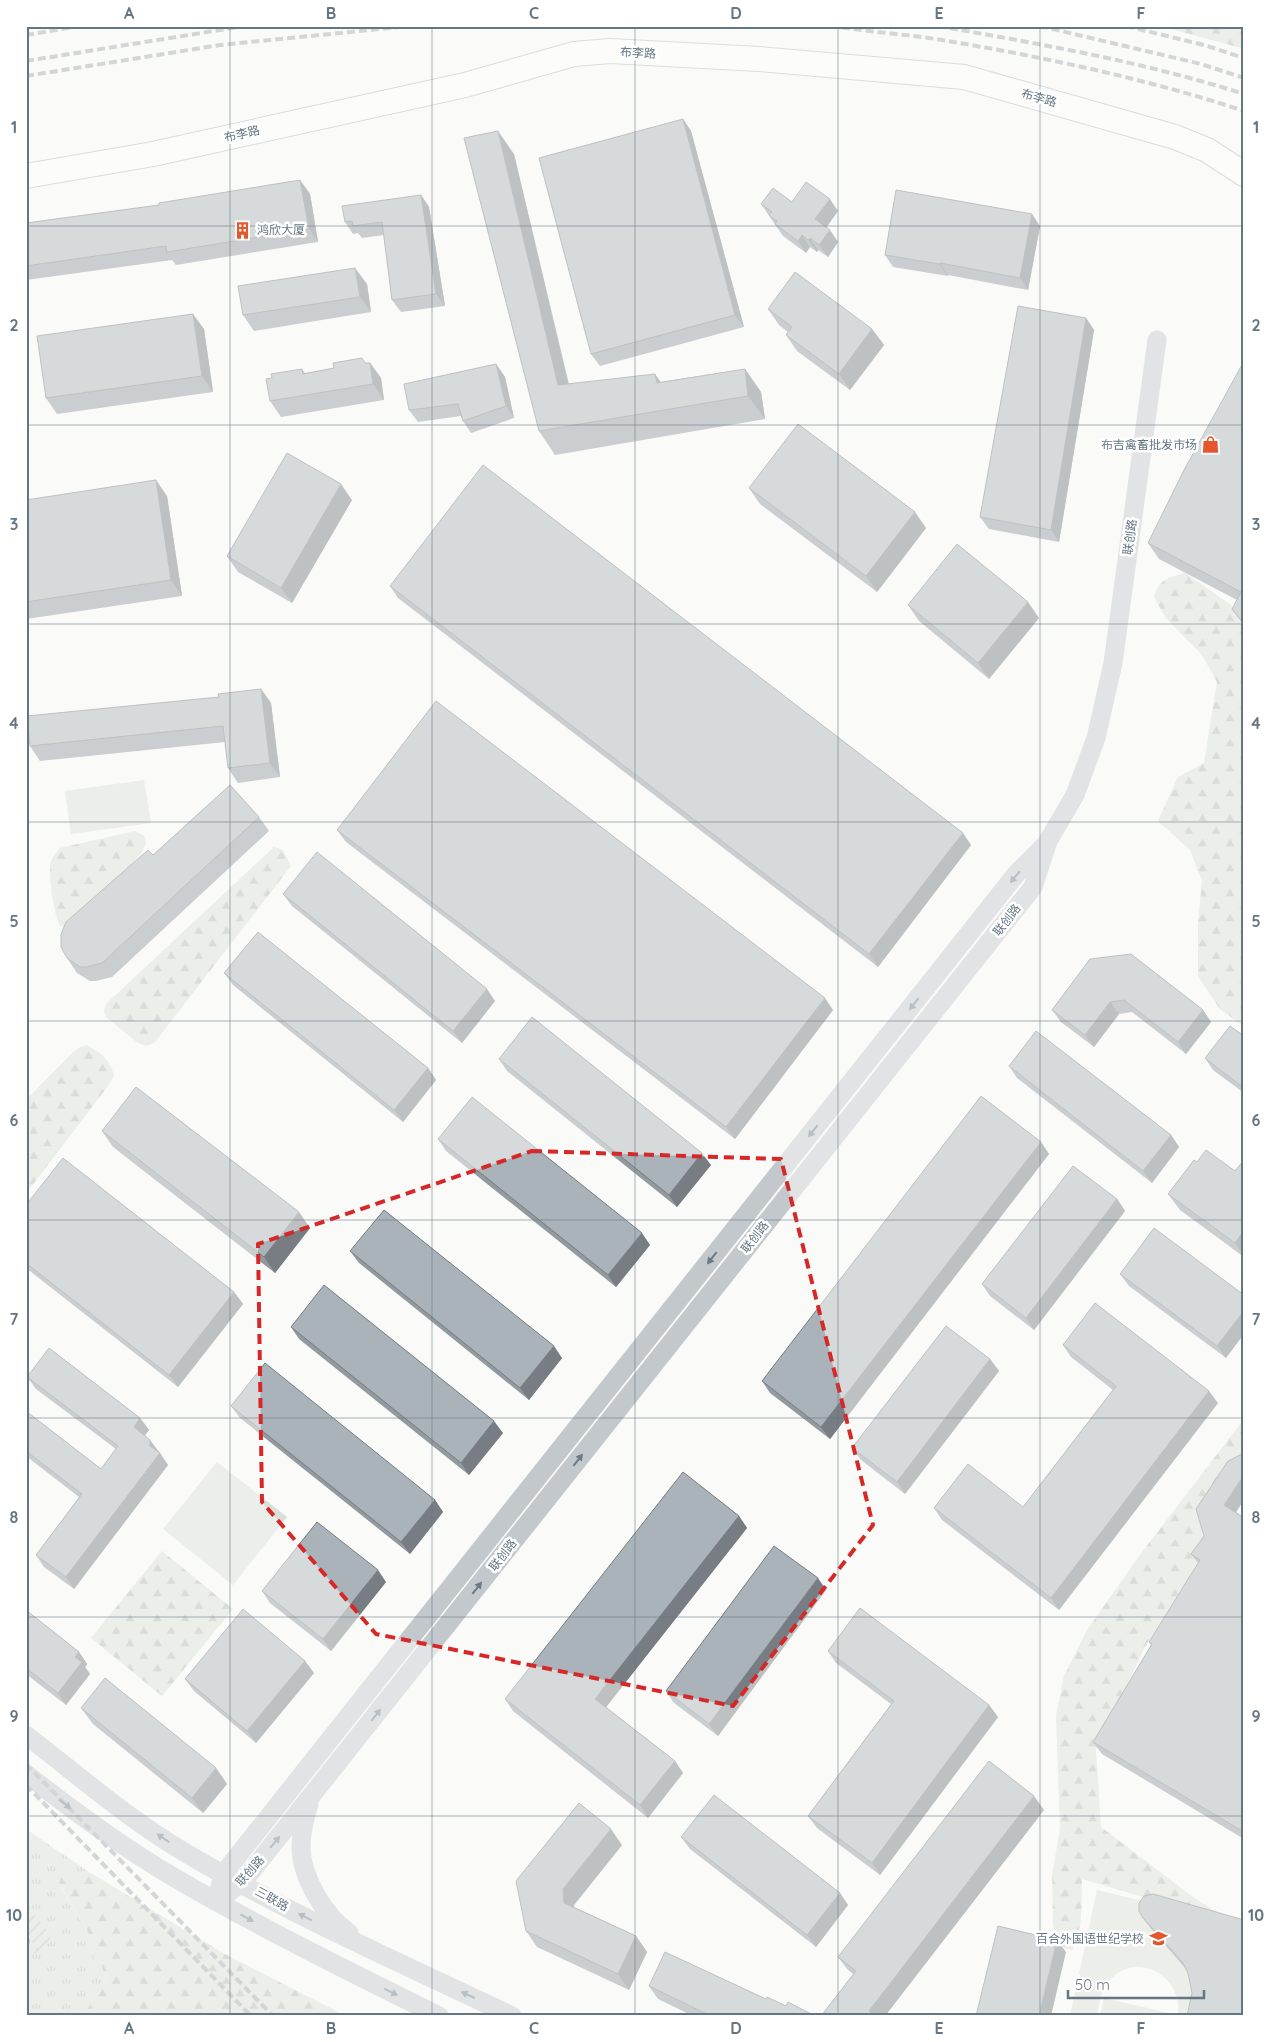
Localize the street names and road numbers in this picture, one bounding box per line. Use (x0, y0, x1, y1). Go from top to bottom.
street label: 布李路 (620, 44, 656, 61)
street label: 布李路 (1020, 85, 1059, 110)
street label: 布李路 (223, 122, 261, 145)
street label: 联创路 (1120, 518, 1139, 556)
street label: 联创路 (990, 901, 1024, 938)
street label: 联创路 (738, 1218, 772, 1255)
street label: 联创路 (486, 1536, 520, 1573)
street label: 联创路 (232, 1852, 267, 1889)
street label: 三联路 (253, 1883, 292, 1914)

